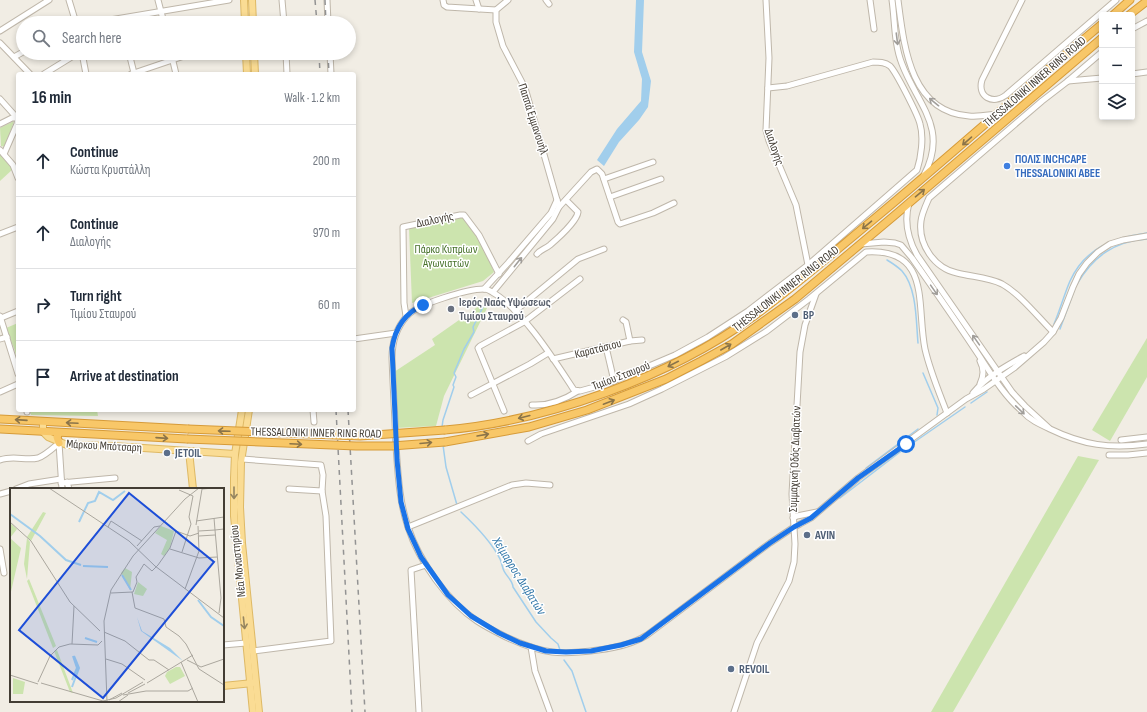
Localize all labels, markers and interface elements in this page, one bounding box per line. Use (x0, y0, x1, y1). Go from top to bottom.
map controls (1099, 12, 1135, 120)
button: + (1099, 12, 1135, 48)
search box (16, 16, 356, 60)
icon: search (30, 27, 52, 49)
text: Search here (62, 29, 122, 48)
one-way arrow (893, 32, 901, 45)
street label: THESSALONIKI INNER RING ROAD (981, 33, 1089, 131)
button: − (1099, 48, 1135, 84)
street label: Παππά Εμμανουήλ (514, 82, 552, 157)
button: layers (1099, 84, 1135, 120)
text: 16 min (32, 88, 72, 108)
text: Walk · 1.2 km (284, 90, 340, 106)
one-way arrow (929, 98, 940, 107)
street label: Διαλογής (761, 127, 787, 168)
one-way arrow (962, 136, 972, 145)
text: Continue (70, 143, 119, 162)
icon: ahead (32, 150, 54, 172)
place label: ΠΟΛΙΣ INCHCAPE THESSALONIKI ΑΒΕΕ (1015, 152, 1100, 181)
text: 200 m (313, 153, 340, 169)
marker: ΠΟΛΙΣ INCHCAPE THESSALONIKI ΑΒΕΕ (1002, 161, 1012, 171)
text: Κώστα Κρυστάλλη (70, 162, 150, 178)
one-way arrow (915, 189, 926, 198)
street label: Διαλογής (415, 209, 455, 231)
text: Continue (70, 215, 119, 234)
one-way arrow (862, 220, 873, 229)
icon: ahead (32, 222, 54, 244)
text: 970 m (313, 225, 340, 241)
text: Διαλογής (70, 234, 111, 250)
park label: Πάρκο Κυπρίων Αγωνιστών (415, 242, 478, 271)
street label: THESSALONIKI INNER RING ROAD (730, 243, 842, 335)
one-way arrow (513, 257, 522, 268)
one-way arrow (930, 285, 938, 296)
text: Turn right (70, 287, 122, 306)
icon: right (32, 294, 54, 316)
place label: Ιερός Ναός Υψώσεως Τιμίου Σταυρού (459, 295, 551, 324)
route end (414, 296, 432, 314)
text: 60 m (318, 297, 340, 313)
marker: Ιερός Ναός Υψώσεως Τιμίου Σταυρού (446, 304, 456, 314)
text: Τιμίου Σταυρού (70, 306, 136, 322)
place label: BP (803, 308, 815, 323)
marker: BP (790, 310, 800, 320)
one-way arrow (972, 335, 980, 346)
street label: Καρατάσιου (573, 336, 623, 362)
one-way arrow (720, 342, 732, 350)
street label: Τιμίου Σταυρού (590, 358, 652, 394)
one-way arrow (667, 360, 679, 368)
icon: arrive (32, 366, 54, 388)
text: Arrive at destination (70, 367, 179, 386)
one-way arrow (602, 398, 614, 406)
street label: Συμμαχική Οδός Διαβατών (786, 405, 804, 512)
one-way arrow (1015, 405, 1025, 414)
one-way arrow (518, 413, 531, 421)
one-way arrow (15, 417, 28, 424)
one-way arrow (66, 420, 79, 427)
street label: THESSALONIKI INNER RING ROAD (250, 424, 382, 442)
one-way arrow (218, 427, 231, 435)
one-way arrow (476, 431, 489, 439)
one-way arrow (155, 434, 168, 441)
route start (897, 435, 915, 453)
street label: Μάρκου Μπότσαρη (66, 437, 142, 455)
one-way arrow (419, 440, 432, 447)
one-way arrow (289, 441, 302, 448)
place label: JETOIL (174, 446, 202, 461)
marker: JETOIL (162, 448, 172, 458)
one-way arrow (230, 486, 238, 499)
inset map (10, 488, 224, 702)
street label: Νέα Μοναστηρίου (227, 524, 249, 598)
place label: AVIN (814, 528, 835, 543)
marker: AVIN (802, 530, 812, 540)
water label: Χείμαρρος Διαβατών (488, 533, 550, 619)
one-way arrow (240, 616, 248, 629)
place label: REVOIL (739, 662, 770, 677)
marker: REVOIL (726, 664, 736, 674)

